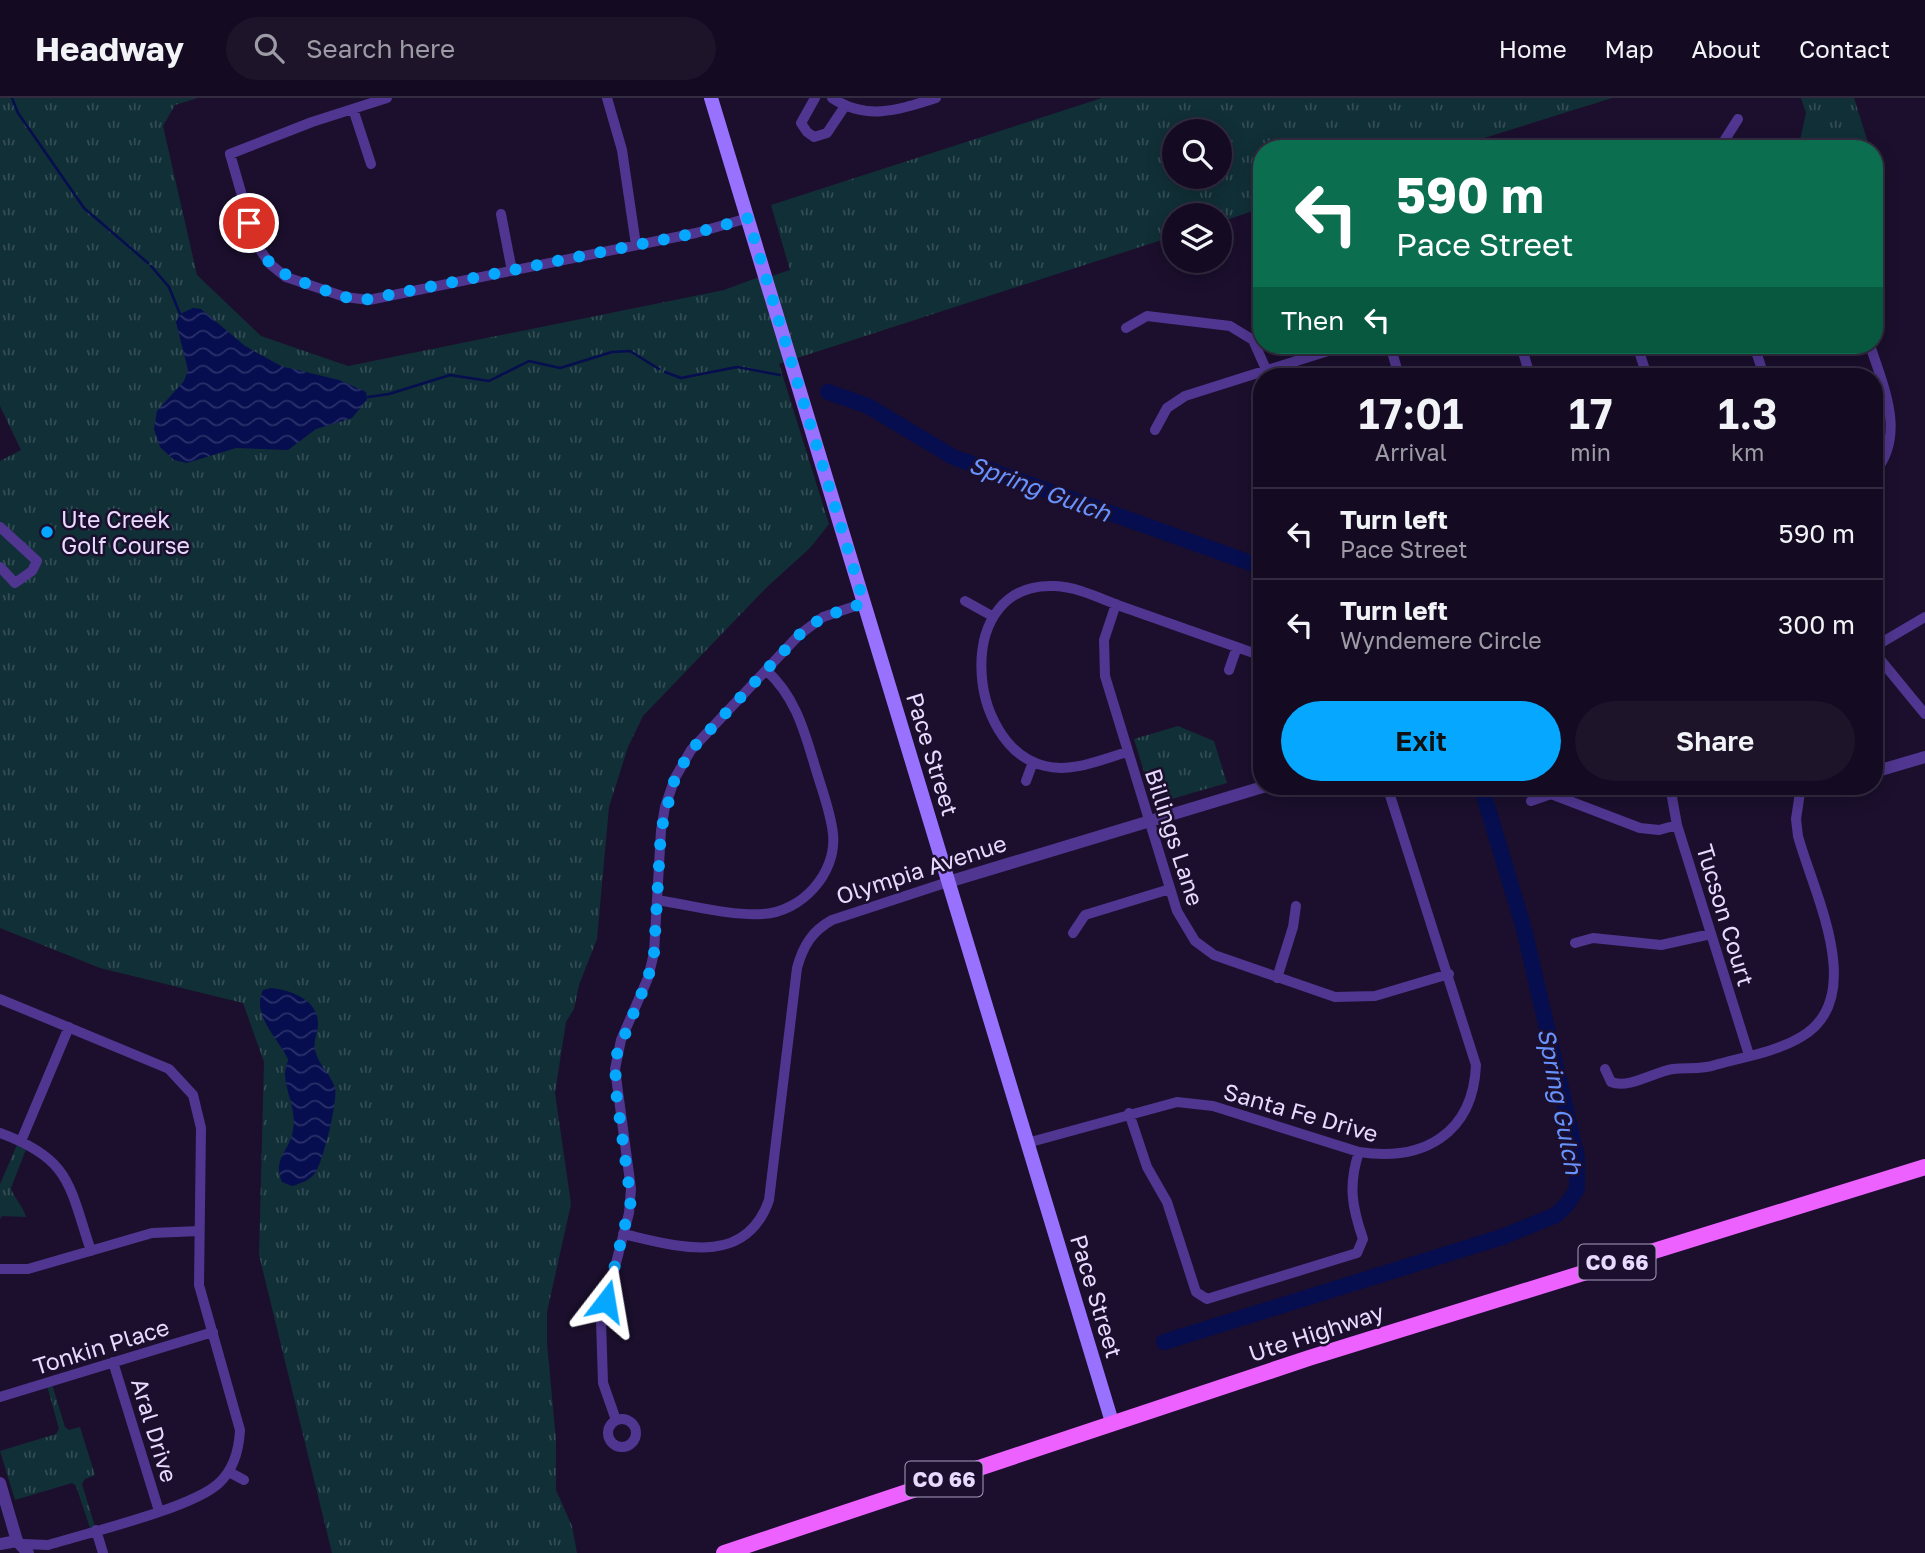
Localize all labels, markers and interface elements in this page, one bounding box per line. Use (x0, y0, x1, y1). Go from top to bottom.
search box (226, 17, 716, 80)
text: Headway (35, 29, 184, 68)
icon: search (250, 29, 288, 67)
text: Search here (306, 33, 455, 64)
text: Home (1499, 34, 1567, 63)
text: Map (1605, 34, 1654, 63)
text: About (1692, 34, 1761, 63)
text: Contact (1799, 34, 1890, 63)
map controls (1162, 119, 1232, 273)
button: search (1162, 119, 1232, 189)
text: 590 m (1396, 165, 1544, 224)
icon: left (1281, 168, 1372, 259)
pin (219, 193, 279, 253)
button: layers (1162, 203, 1232, 273)
icon: arrive (230, 204, 268, 242)
text: Pace Street (1396, 225, 1573, 263)
icon: left (1358, 301, 1396, 339)
text: Then (1281, 305, 1344, 336)
text: 17:01 (1358, 388, 1463, 438)
text: 17 (1569, 388, 1613, 438)
text: 1.3 (1718, 388, 1778, 438)
text: Arrival (1375, 438, 1447, 466)
text: min (1570, 438, 1611, 466)
text: km (1731, 438, 1764, 466)
water label: Spring Gulch (965, 449, 1116, 528)
text: Turn left (1340, 504, 1448, 535)
place label: Ute Creek Golf Course (61, 505, 190, 559)
icon: left (1281, 515, 1319, 553)
text: 590 m (1779, 518, 1855, 549)
marker: Ute Creek Golf Course (39, 524, 55, 540)
text: Pace Street (1340, 535, 1468, 563)
text: Turn left (1340, 595, 1448, 626)
icon: left (1281, 606, 1319, 644)
text: 300 m (1778, 609, 1855, 640)
text: Wyndemere Circle (1340, 626, 1542, 654)
street label: Pace Street (901, 689, 965, 819)
button: Exit (1281, 701, 1561, 781)
button: Share (1575, 701, 1855, 781)
street label: Billings Lane (1140, 765, 1210, 909)
street label: Olympia Avenue (832, 828, 1010, 910)
street label: Tucson Court (1691, 841, 1761, 989)
water label: Spring Gulch (1532, 1026, 1590, 1178)
street label: Santa Fe Drive (1221, 1077, 1381, 1147)
street label: Pace Street (1065, 1231, 1129, 1361)
road number: CO 66 (1578, 1244, 1656, 1280)
position arrow (569, 1264, 643, 1338)
street label: Ute Highway (1245, 1297, 1387, 1367)
street label: Tonkin Place (30, 1312, 172, 1380)
street label: Aral Drive (126, 1375, 184, 1485)
road number: CO 66 (906, 1462, 982, 1496)

